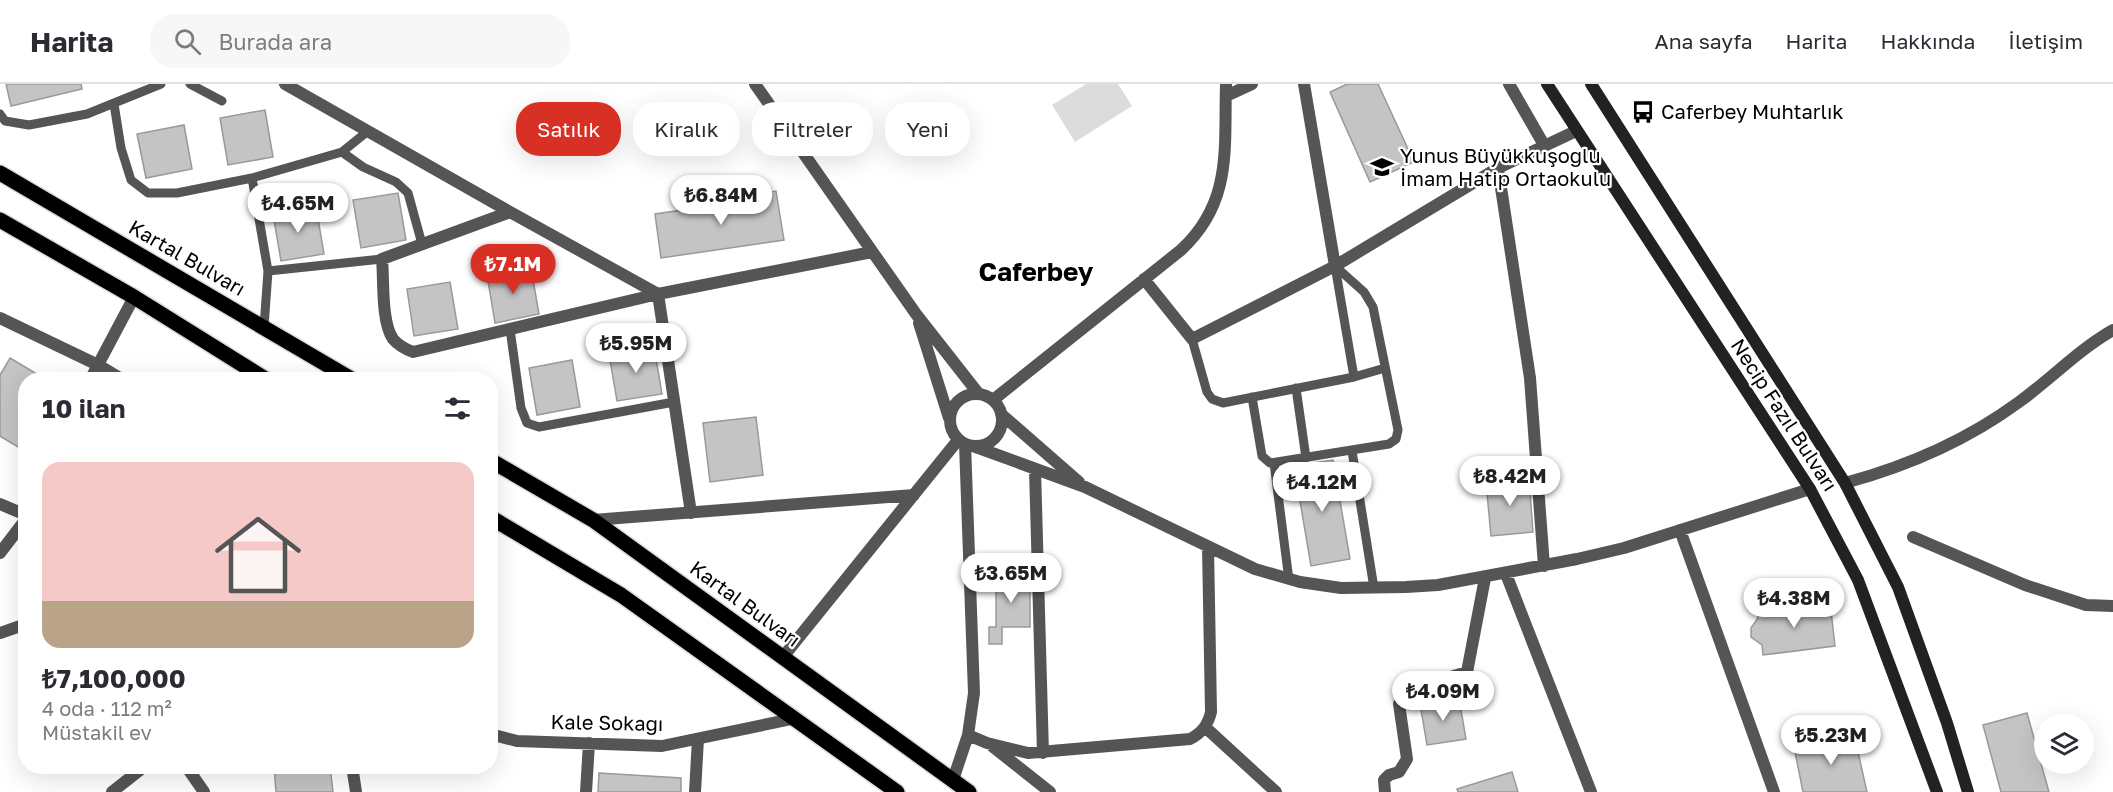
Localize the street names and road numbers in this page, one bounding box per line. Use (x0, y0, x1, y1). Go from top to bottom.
street label: Kartal Bulvarı (125, 214, 250, 300)
street label: Necip Fazıl Bulvarı (1727, 334, 1843, 495)
street label: Kartal Bulvarı (686, 555, 805, 651)
street label: Kale Sokağı (551, 709, 663, 735)

